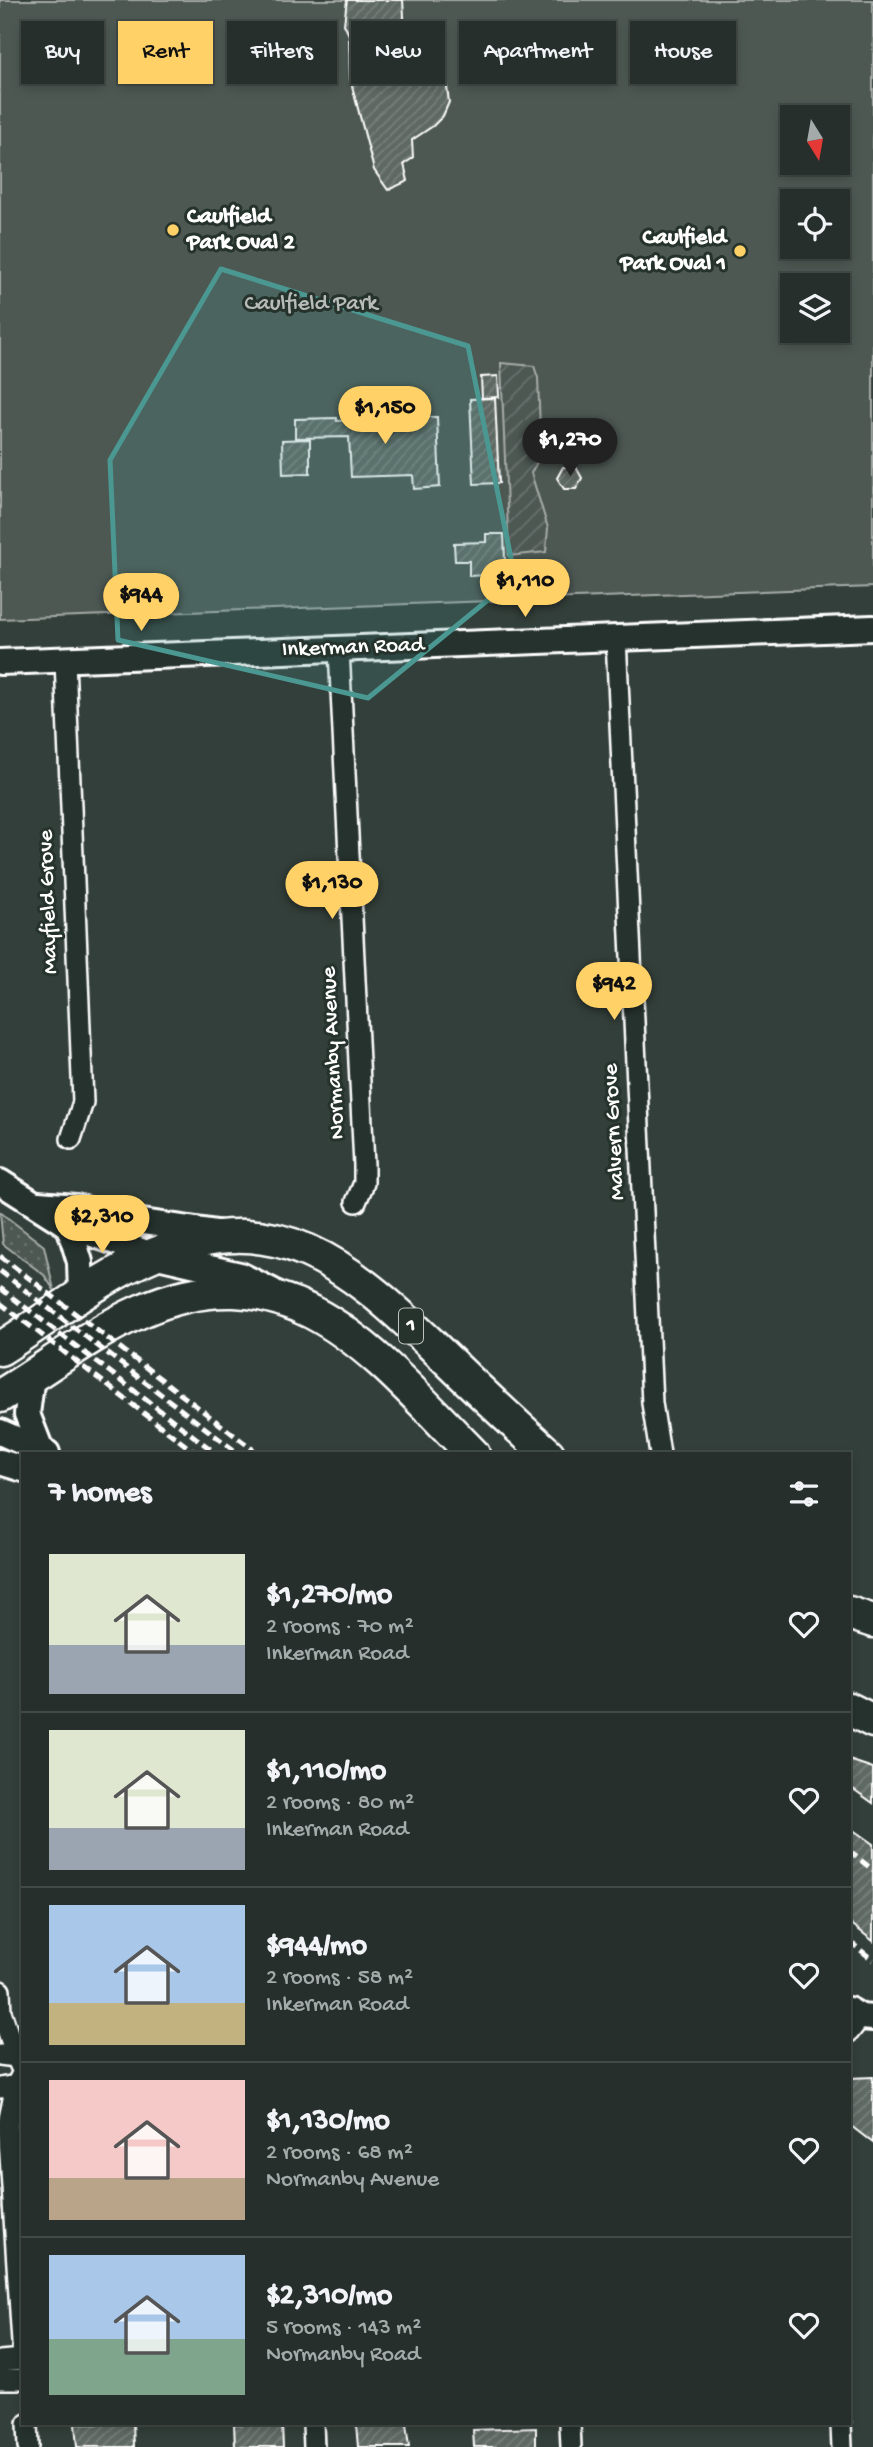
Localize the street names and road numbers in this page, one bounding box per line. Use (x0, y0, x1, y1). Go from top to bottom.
street label: Inkerman Road (281, 632, 426, 664)
street label: Mayfield Grove (33, 828, 65, 975)
street label: Normanby Avenue (316, 965, 352, 1140)
street label: Malvern Grove (598, 1062, 632, 1201)
road number: 1 (399, 1308, 423, 1344)

